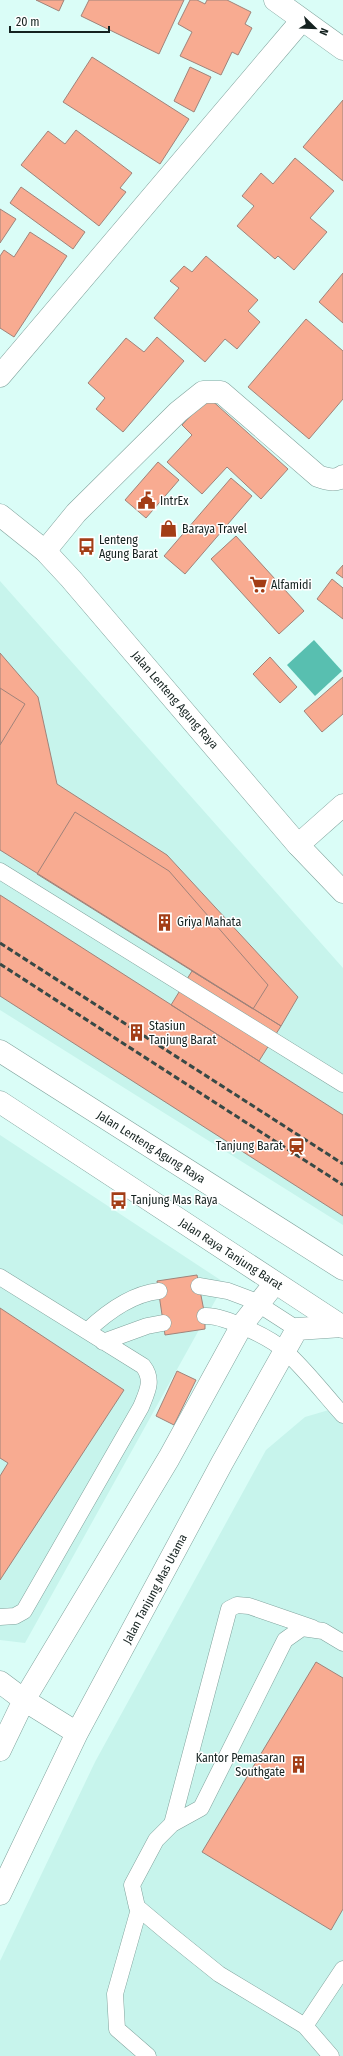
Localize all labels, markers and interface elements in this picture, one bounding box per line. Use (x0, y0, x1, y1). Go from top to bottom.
scale bar (10, 8, 109, 34)
north arrow (295, 8, 335, 48)
text: 20 m (16, 15, 40, 29)
text: N (316, 26, 331, 37)
public building icon: IntrEx (137, 491, 157, 511)
place label: IntrEx (160, 494, 189, 508)
shop icon: Baraya Travel (159, 519, 179, 539)
place label: Baraya Travel (182, 522, 247, 536)
place label: Lenteng Agung Barat (99, 533, 158, 561)
bus stop icon: Lenteng Agung Barat (76, 537, 96, 557)
supermarket icon: Alfamidi (248, 575, 268, 595)
place label: Alfamidi (271, 578, 312, 592)
street label: Jalan Lenteng Agung Raya (129, 648, 221, 752)
building icon: Griya Mahata (154, 912, 174, 932)
place label: Griya Mahata (177, 915, 241, 929)
place label: Stasiun Tanjung Barat (149, 1019, 216, 1047)
building icon: Stasiun Tanjung Barat (126, 1023, 146, 1043)
street label: Jalan Lenteng Agung Raya (94, 1108, 208, 1186)
station icon: Tanjung Barat (286, 1136, 306, 1156)
place label: Tanjung Barat (216, 1139, 283, 1153)
bus stop icon: Tanjung Mas Raya (108, 1190, 128, 1210)
place label: Tanjung Mas Raya (131, 1193, 218, 1207)
street label: Jalan Raya Tanjung Barat (177, 1215, 285, 1293)
street label: Jalan Tanjung Mas Utama (120, 1532, 190, 1646)
place label: Kantor Pemasaran Southgate (196, 1751, 285, 1779)
building icon: Kantor Pemasaran Southgate (288, 1755, 308, 1775)

